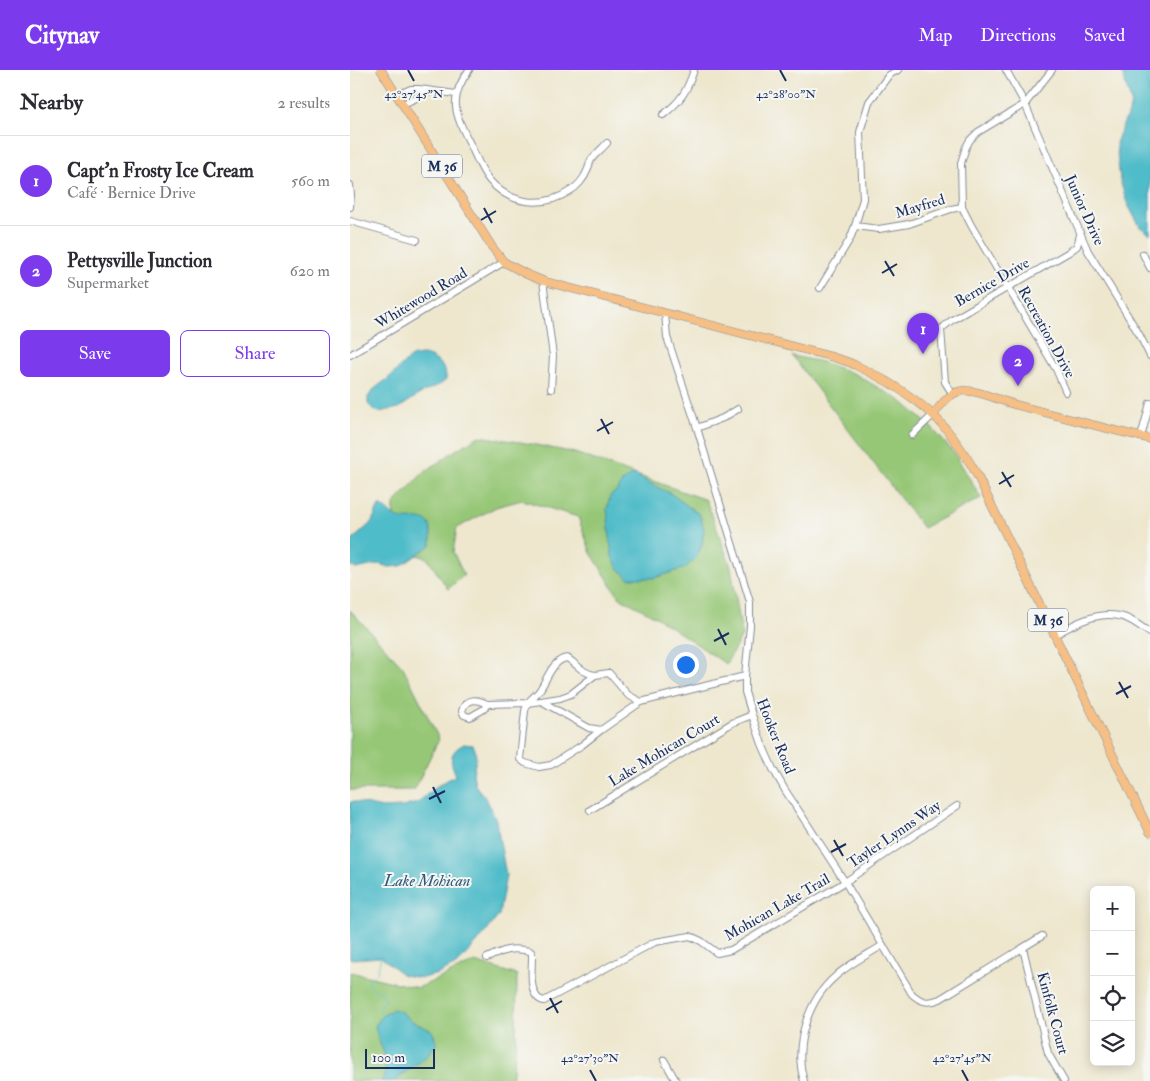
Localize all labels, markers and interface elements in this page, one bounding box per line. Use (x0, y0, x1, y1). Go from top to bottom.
text: Citynav (25, 20, 99, 51)
text: Map (919, 24, 952, 47)
text: Directions (980, 24, 1056, 47)
text: Saved (1084, 24, 1125, 47)
text: 42°27'45"N (384, 87, 444, 102)
text: 42°28'00"N (756, 87, 816, 102)
text: Nearby (20, 89, 83, 116)
text: 2 results (277, 93, 330, 113)
road number: M 36 (422, 154, 462, 178)
text: Capt'n Frosty Ice Cream (67, 159, 254, 183)
text: 1 (33, 171, 39, 191)
text: 560 m (291, 171, 330, 191)
street label: Junior Drive (1059, 171, 1109, 249)
text: Café · Bernice Drive (67, 183, 196, 203)
street label: Mayfred (893, 190, 948, 223)
text: Pettysville Junction (67, 249, 212, 273)
street label: Bernice Drive (951, 253, 1033, 311)
text: 2 (32, 261, 40, 281)
text: 620 m (290, 261, 330, 281)
street label: Whitewood Road (371, 263, 471, 334)
text: Supermarket (67, 273, 149, 293)
street label: Recreation Drive (1013, 283, 1080, 382)
pin: 1 (907, 313, 939, 354)
button: Save (20, 330, 170, 377)
button: Share (180, 330, 330, 377)
pin: 2 (1002, 345, 1034, 386)
road number: M 36 (1028, 608, 1068, 632)
your location (673, 652, 699, 678)
street label: Hooker Road (752, 696, 800, 777)
street label: Lake Mohican Court (605, 710, 723, 791)
street label: Tayler Lynns Way (844, 796, 945, 873)
street label: Mohican Lake Trail (721, 869, 834, 945)
water label: Lake Mohican (383, 871, 470, 891)
map controls (1090, 886, 1135, 1066)
button: + (1090, 886, 1135, 931)
button: − (1090, 931, 1135, 976)
street label: Kinfolk Court (1032, 970, 1073, 1057)
button: locate (1090, 976, 1135, 1021)
button: layers (1090, 1021, 1135, 1066)
scale bar (365, 1046, 435, 1069)
text: 100 m (372, 1049, 405, 1066)
text: 42°27'30"N (561, 1051, 619, 1066)
text: 42°27'45"N (932, 1051, 992, 1066)

